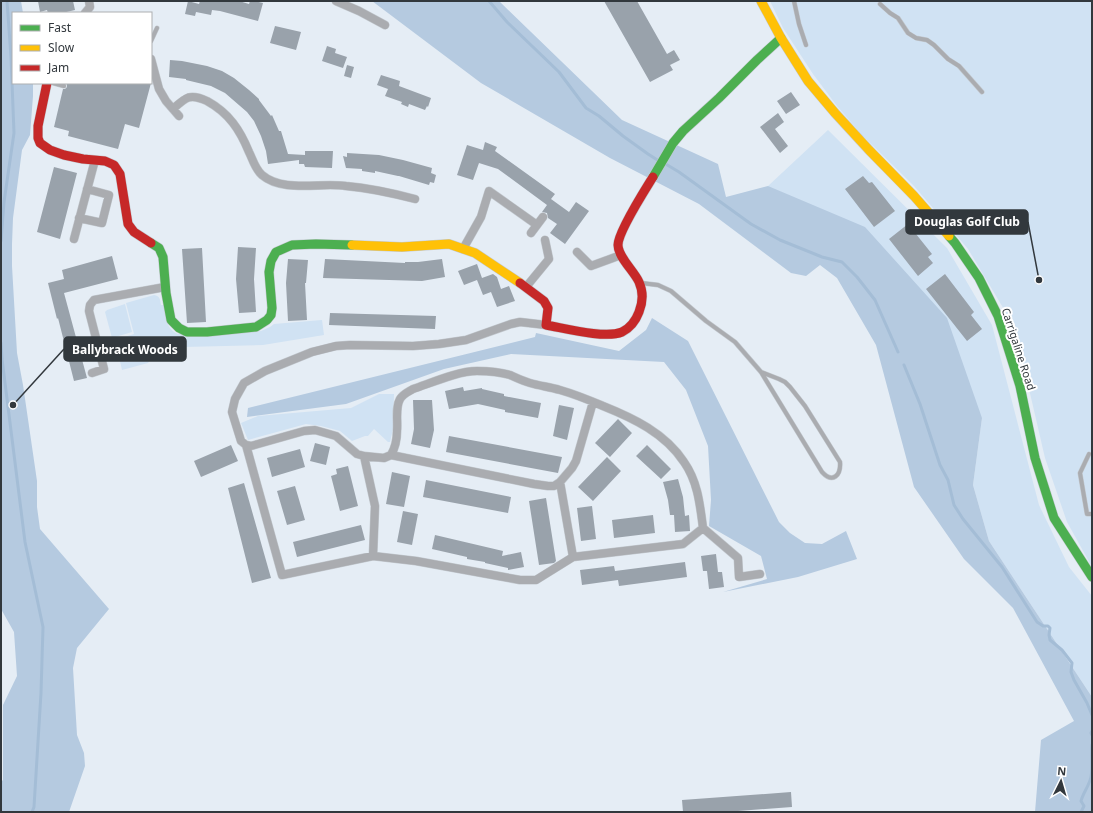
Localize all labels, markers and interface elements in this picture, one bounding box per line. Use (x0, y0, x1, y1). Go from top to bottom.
legend (12, 12, 152, 84)
text: Fast (48, 19, 72, 36)
text: Slow (48, 39, 75, 56)
text: Jam (47, 59, 69, 76)
callout: Douglas Golf Club (906, 210, 1028, 234)
text: Douglas Golf Club (914, 213, 1020, 230)
street label: Carrigaline Road (999, 306, 1039, 392)
callout: Ballybrack Woods (64, 337, 186, 361)
text: Ballybrack Woods (72, 341, 178, 358)
north arrow (1041, 761, 1081, 801)
text: N (1057, 763, 1067, 778)

